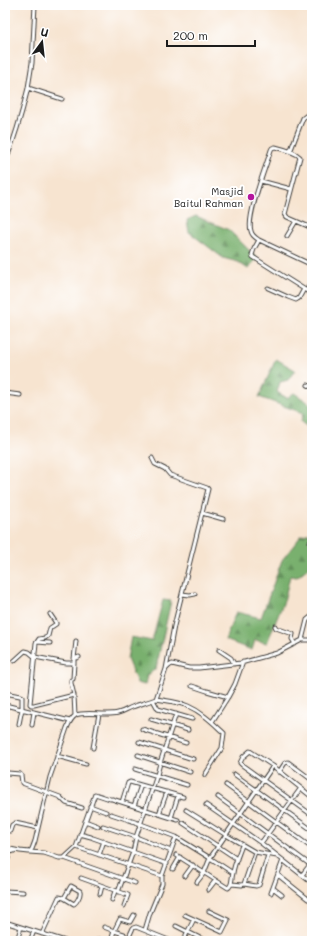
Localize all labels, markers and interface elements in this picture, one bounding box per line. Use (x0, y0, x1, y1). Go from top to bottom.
north arrow (22, 22, 62, 62)
scale bar (167, 22, 255, 48)
text: U (39, 24, 50, 40)
text: 200 m (173, 27, 208, 43)
place label: Masjid Baitul Rahman (174, 184, 243, 210)
marker: Masjid Baitul Rahman (246, 192, 256, 202)

